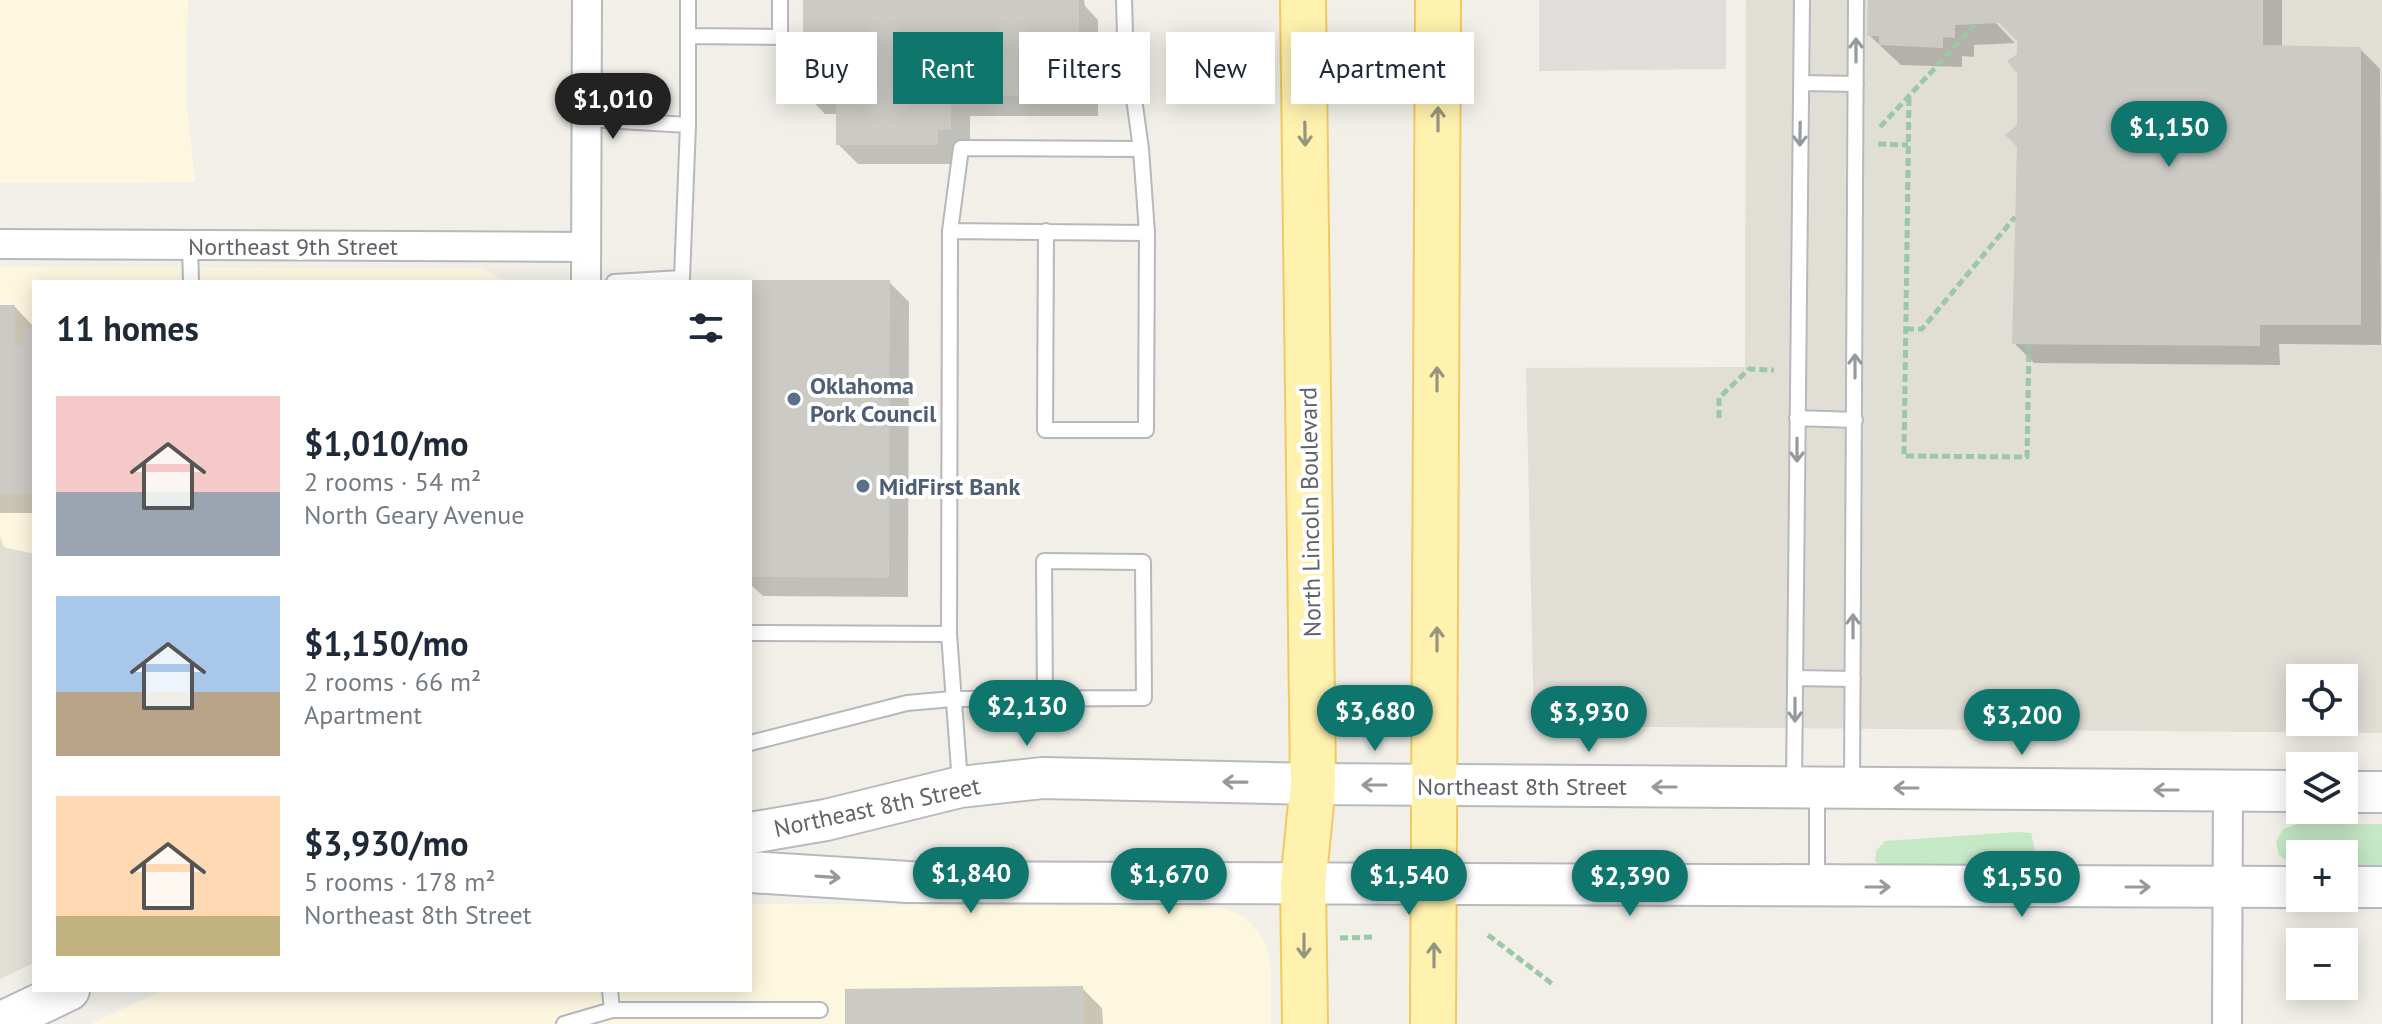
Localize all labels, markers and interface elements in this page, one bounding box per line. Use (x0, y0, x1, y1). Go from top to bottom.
chip: Buy (776, 32, 877, 104)
chip: Rent (893, 32, 1003, 104)
chip: Filters (1019, 32, 1150, 104)
chip: New (1166, 32, 1275, 104)
chip: Apartment (1291, 32, 1474, 104)
one-way arrow (1848, 37, 1864, 64)
pin: $1,010 (548, 73, 678, 141)
text: $1,010 (573, 82, 653, 115)
pin: $1,150 (2104, 101, 2234, 169)
one-way arrow (1430, 106, 1446, 133)
text: $1,150 (2129, 110, 2209, 143)
one-way arrow (1297, 120, 1313, 147)
one-way arrow (1793, 120, 1808, 147)
street label: Northeast 9th Street (188, 231, 398, 262)
text: 11 homes (56, 306, 199, 350)
icon: filters (684, 306, 728, 350)
one-way arrow (1847, 353, 1863, 380)
one-way arrow (1429, 366, 1445, 393)
place label: Oklahoma Pork Council (810, 370, 937, 429)
street label: North Lincoln Boulevard (1292, 387, 1328, 637)
marker: Oklahoma Pork Council (785, 390, 803, 408)
text: $1,010/mo (304, 421, 468, 465)
icon: home (120, 428, 216, 524)
one-way arrow (1789, 436, 1805, 463)
text: 2 rooms · 54 m² (304, 465, 481, 498)
place label: MidFirst Bank (879, 471, 1020, 502)
marker: MidFirst Bank (854, 477, 872, 495)
text: North Geary Avenue (304, 498, 524, 531)
one-way arrow (1845, 613, 1861, 640)
text: $1,150/mo (304, 621, 468, 665)
one-way arrow (1429, 626, 1445, 653)
icon: home (120, 628, 216, 724)
map controls (2286, 664, 2358, 1000)
button: locate (2286, 664, 2358, 736)
text: 2 rooms · 66 m² (304, 665, 481, 698)
pin: $2,130 (962, 680, 1092, 748)
pin: $3,680 (1310, 685, 1440, 753)
pin: $3,930 (1524, 686, 1654, 754)
text: $2,130 (987, 689, 1067, 722)
pin: $3,200 (1957, 689, 2087, 757)
text: $3,680 (1335, 694, 1415, 727)
text: $3,930 (1549, 695, 1629, 728)
one-way arrow (1787, 696, 1803, 723)
text: Apartment (304, 698, 422, 731)
text: $3,200 (1982, 698, 2062, 731)
button: layers (2286, 752, 2358, 824)
street label: Northeast 8th Street (771, 770, 983, 844)
street label: Northeast 8th Street (1417, 771, 1627, 802)
one-way arrow (1222, 775, 1249, 790)
one-way arrow (1361, 777, 1388, 793)
one-way arrow (1651, 779, 1678, 795)
one-way arrow (1893, 780, 1920, 796)
one-way arrow (2153, 782, 2180, 798)
text: $3,930/mo (304, 821, 468, 865)
icon: home (120, 828, 216, 924)
button: + (2286, 840, 2358, 912)
pin: $1,840 (906, 847, 1036, 915)
pin: $1,670 (1104, 848, 1234, 916)
pin: $1,540 (1344, 849, 1474, 917)
pin: $2,390 (1565, 850, 1695, 918)
pin: $1,550 (1957, 851, 2087, 919)
text: $1,840 (931, 856, 1011, 889)
text: $1,670 (1129, 857, 1209, 890)
text: $1,540 (1369, 858, 1449, 891)
text: $2,390 (1590, 859, 1670, 892)
text: $1,550 (1982, 860, 2062, 893)
text: 5 rooms · 178 m² (304, 865, 496, 898)
one-way arrow (814, 870, 841, 885)
one-way arrow (1864, 879, 1891, 895)
one-way arrow (2124, 879, 2151, 895)
text: Northeast 8th Street (304, 898, 531, 931)
button: − (2286, 928, 2358, 1000)
one-way arrow (1296, 932, 1312, 959)
one-way arrow (1426, 942, 1442, 969)

